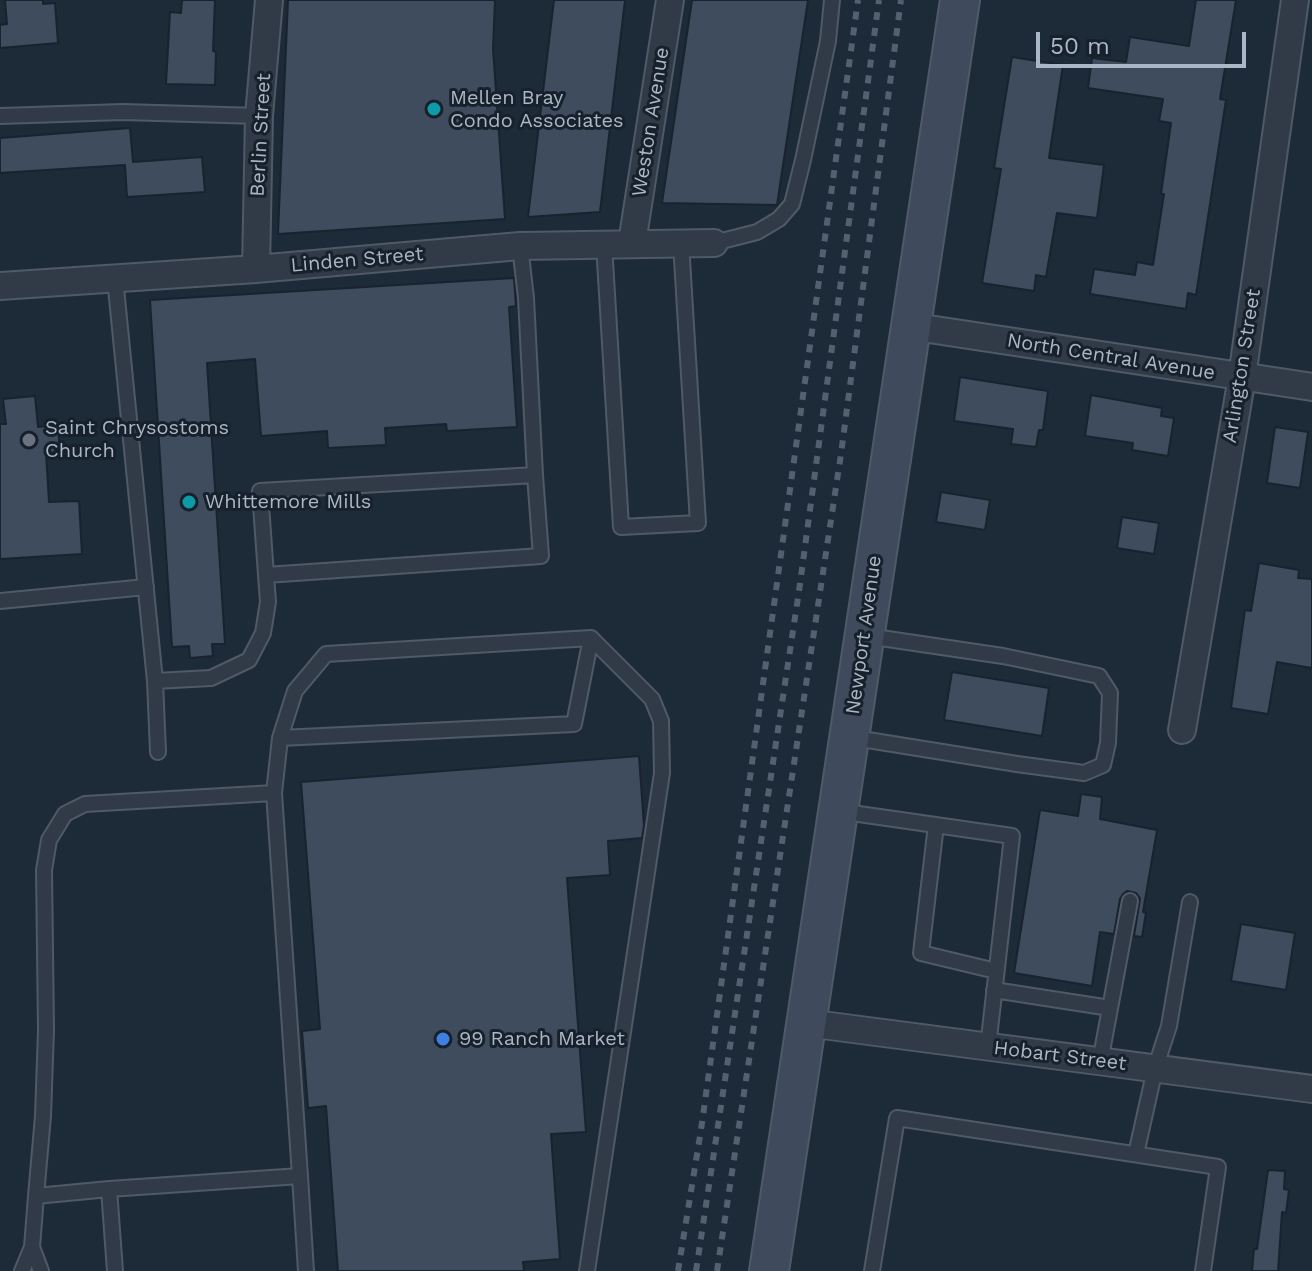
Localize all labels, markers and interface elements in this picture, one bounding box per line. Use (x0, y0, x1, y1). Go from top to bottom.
scale bar (1040, 16, 1250, 66)
text: 50 m (1050, 32, 1110, 60)
street label: Weston Avenue (627, 46, 675, 198)
street label: Berlin Street (246, 73, 276, 197)
place label: Mellen Bray Condo Associates (450, 86, 624, 133)
marker: Mellen Bray Condo Associates (425, 100, 443, 118)
street label: Linden Street (290, 242, 424, 278)
street label: Arlington Street (1218, 287, 1266, 445)
street label: North Central Avenue (1005, 329, 1217, 385)
place label: Saint Chrysostoms Church (45, 416, 229, 463)
marker: Saint Chrysostoms Church (20, 431, 38, 449)
place label: Whittemore Mills (205, 490, 371, 514)
marker: Whittemore Mills (180, 493, 198, 511)
street label: Newport Avenue (841, 554, 887, 716)
place label: 99 Ranch Market (459, 1027, 625, 1051)
marker: 99 Ranch Market (434, 1030, 452, 1048)
street label: Hobart Street (992, 1036, 1128, 1076)

